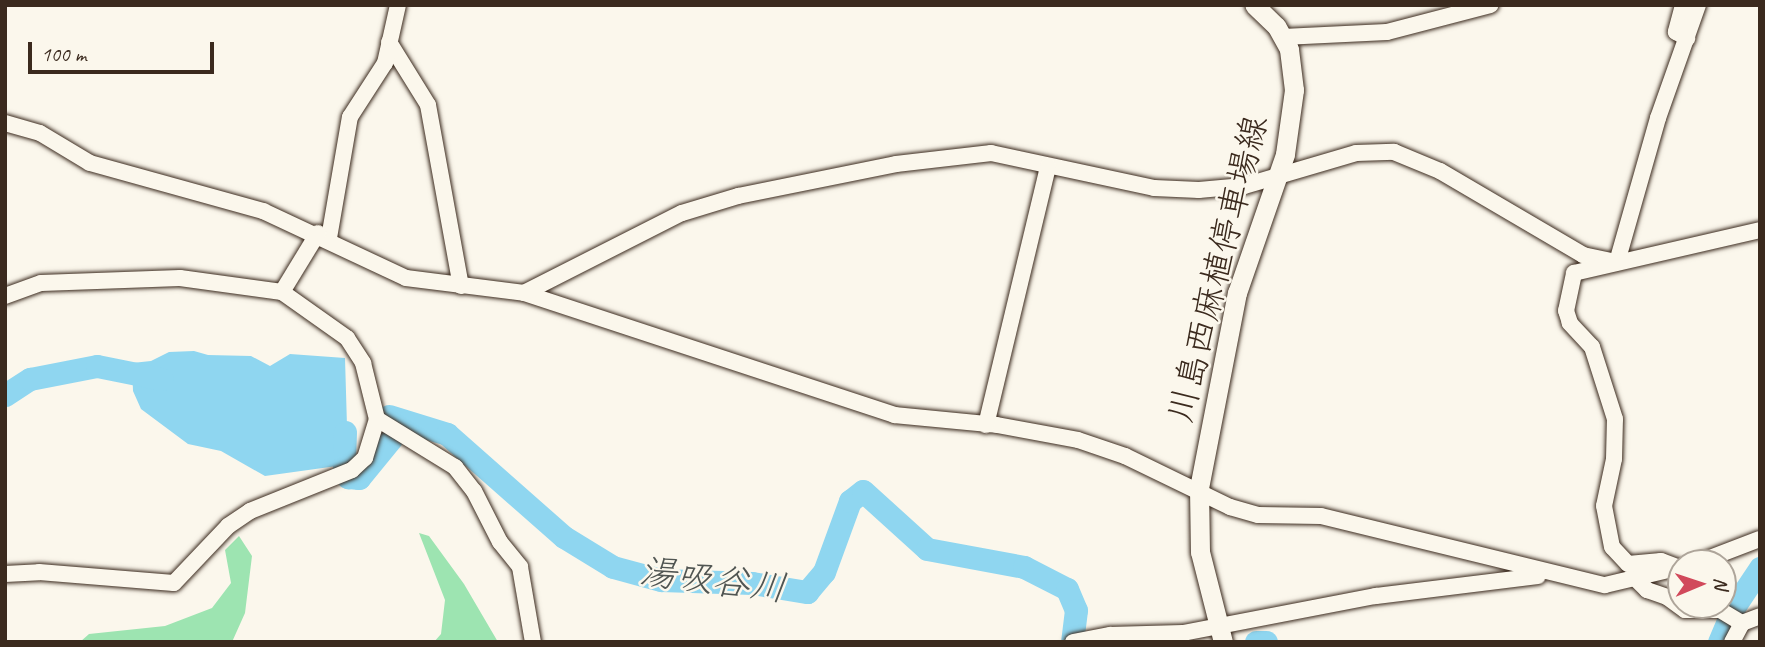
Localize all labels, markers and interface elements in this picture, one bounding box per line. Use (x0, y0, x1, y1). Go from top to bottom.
scale bar (32, 28, 217, 72)
text: 100 m (41, 41, 86, 67)
street label: 川島西麻植停車場線 (1160, 111, 1276, 427)
water label: 湯吸谷川 (637, 549, 789, 611)
north arrow (1667, 549, 1737, 619)
text: N (1709, 577, 1733, 590)

